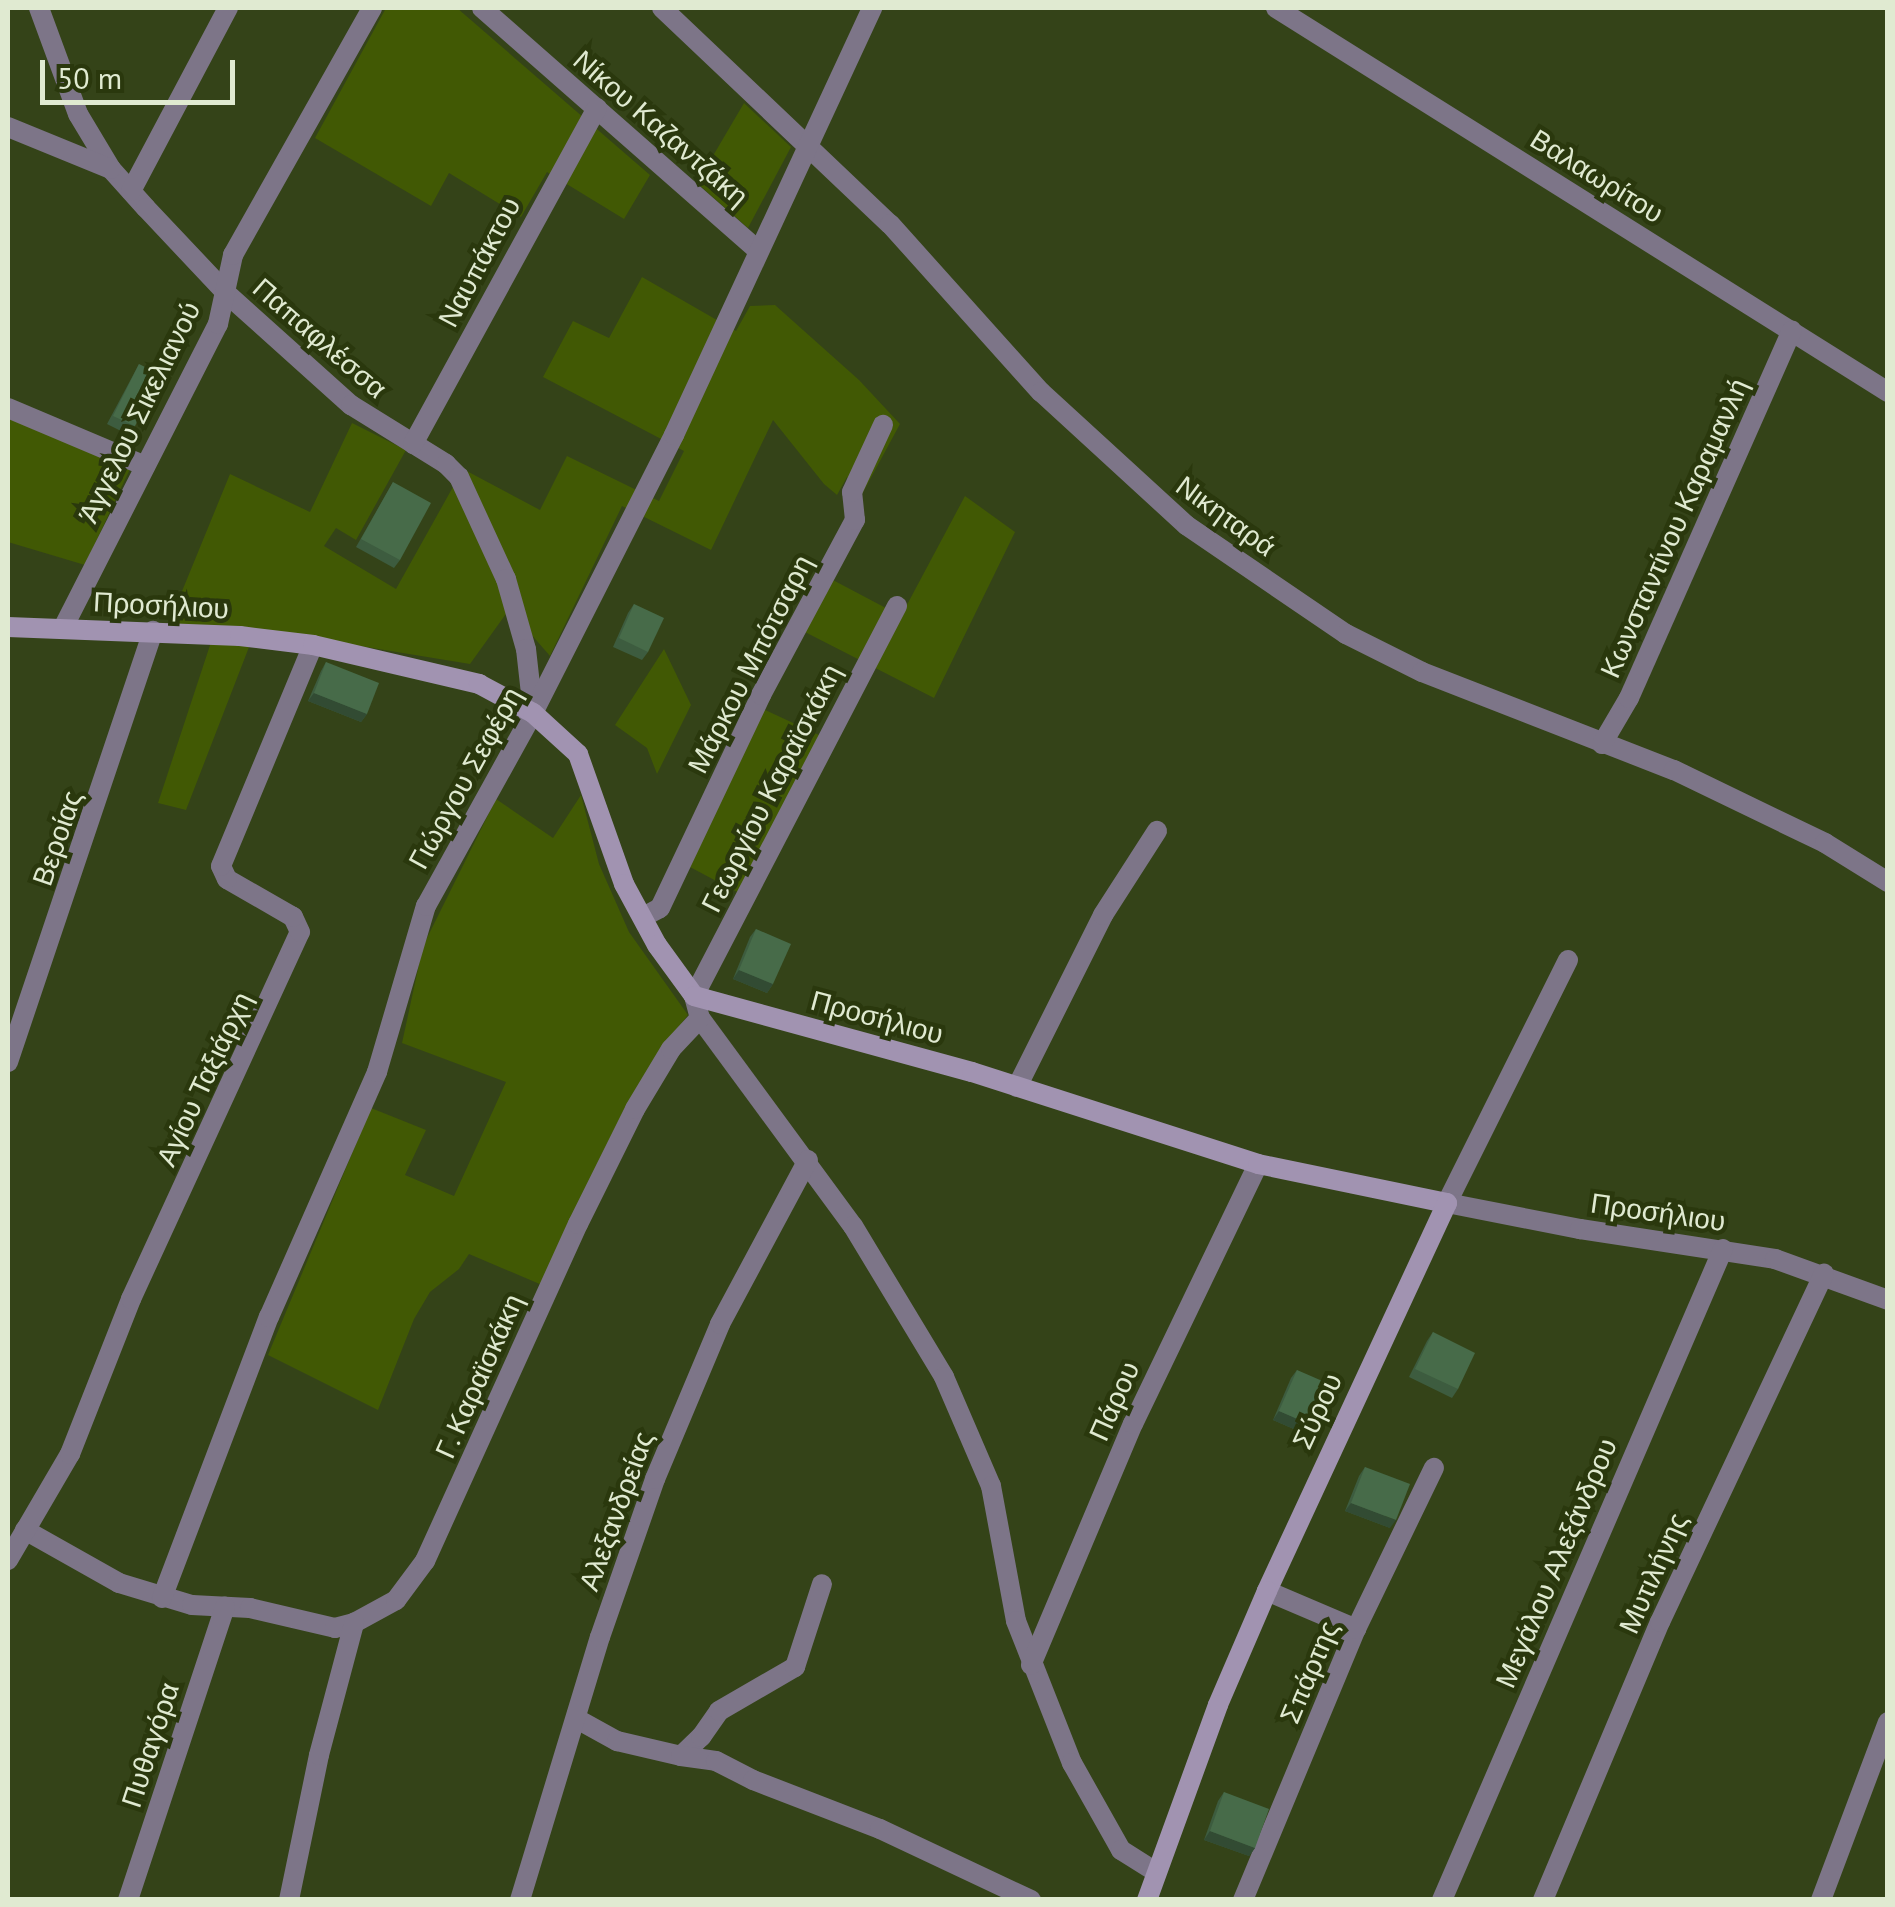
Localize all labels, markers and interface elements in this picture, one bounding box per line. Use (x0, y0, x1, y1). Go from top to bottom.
scale bar (45, 40, 240, 102)
street label: Νίκου Καζαντζάκη (567, 43, 755, 213)
text: 50 m (57, 58, 122, 97)
street label: Βαλαωρίτου (1524, 122, 1670, 230)
street label: Ναυπάκτου (431, 191, 527, 333)
street label: Παπαφλέσσα (246, 271, 394, 405)
street label: Άγγελου Σικελιανού (71, 296, 207, 528)
street label: Κωνσταντίνου Καραμανλή (1593, 373, 1755, 683)
street label: Νικηταρά (1170, 469, 1282, 563)
street label: Μάρκου Μπότσαρη (681, 549, 819, 779)
street label: Προσήλιου (92, 585, 230, 625)
street label: Γεωργίου Καραϊσκάκη (694, 658, 848, 918)
street label: Γιώργου Σεφέρη (401, 681, 529, 875)
street label: Βεροίας (25, 786, 89, 890)
street label: Προσήλιου (807, 983, 947, 1051)
street label: Αγίου Ταξιάρχη (149, 987, 259, 1171)
street label: Προσήλιου (1588, 1186, 1728, 1238)
street label: Γ. Καραϊσκάκη (427, 1288, 531, 1464)
street label: Πάρου (1082, 1356, 1146, 1446)
street label: Σύρου (1285, 1368, 1349, 1454)
street label: Αλεξανδρείας (572, 1427, 660, 1595)
street label: Μεγάλου Αλεξάνδρου (1488, 1433, 1624, 1693)
street label: Μυτιλήνης (1612, 1507, 1694, 1639)
street label: Σπάρτης (1272, 1616, 1346, 1728)
street label: Πυθαγόρα (114, 1678, 186, 1812)

